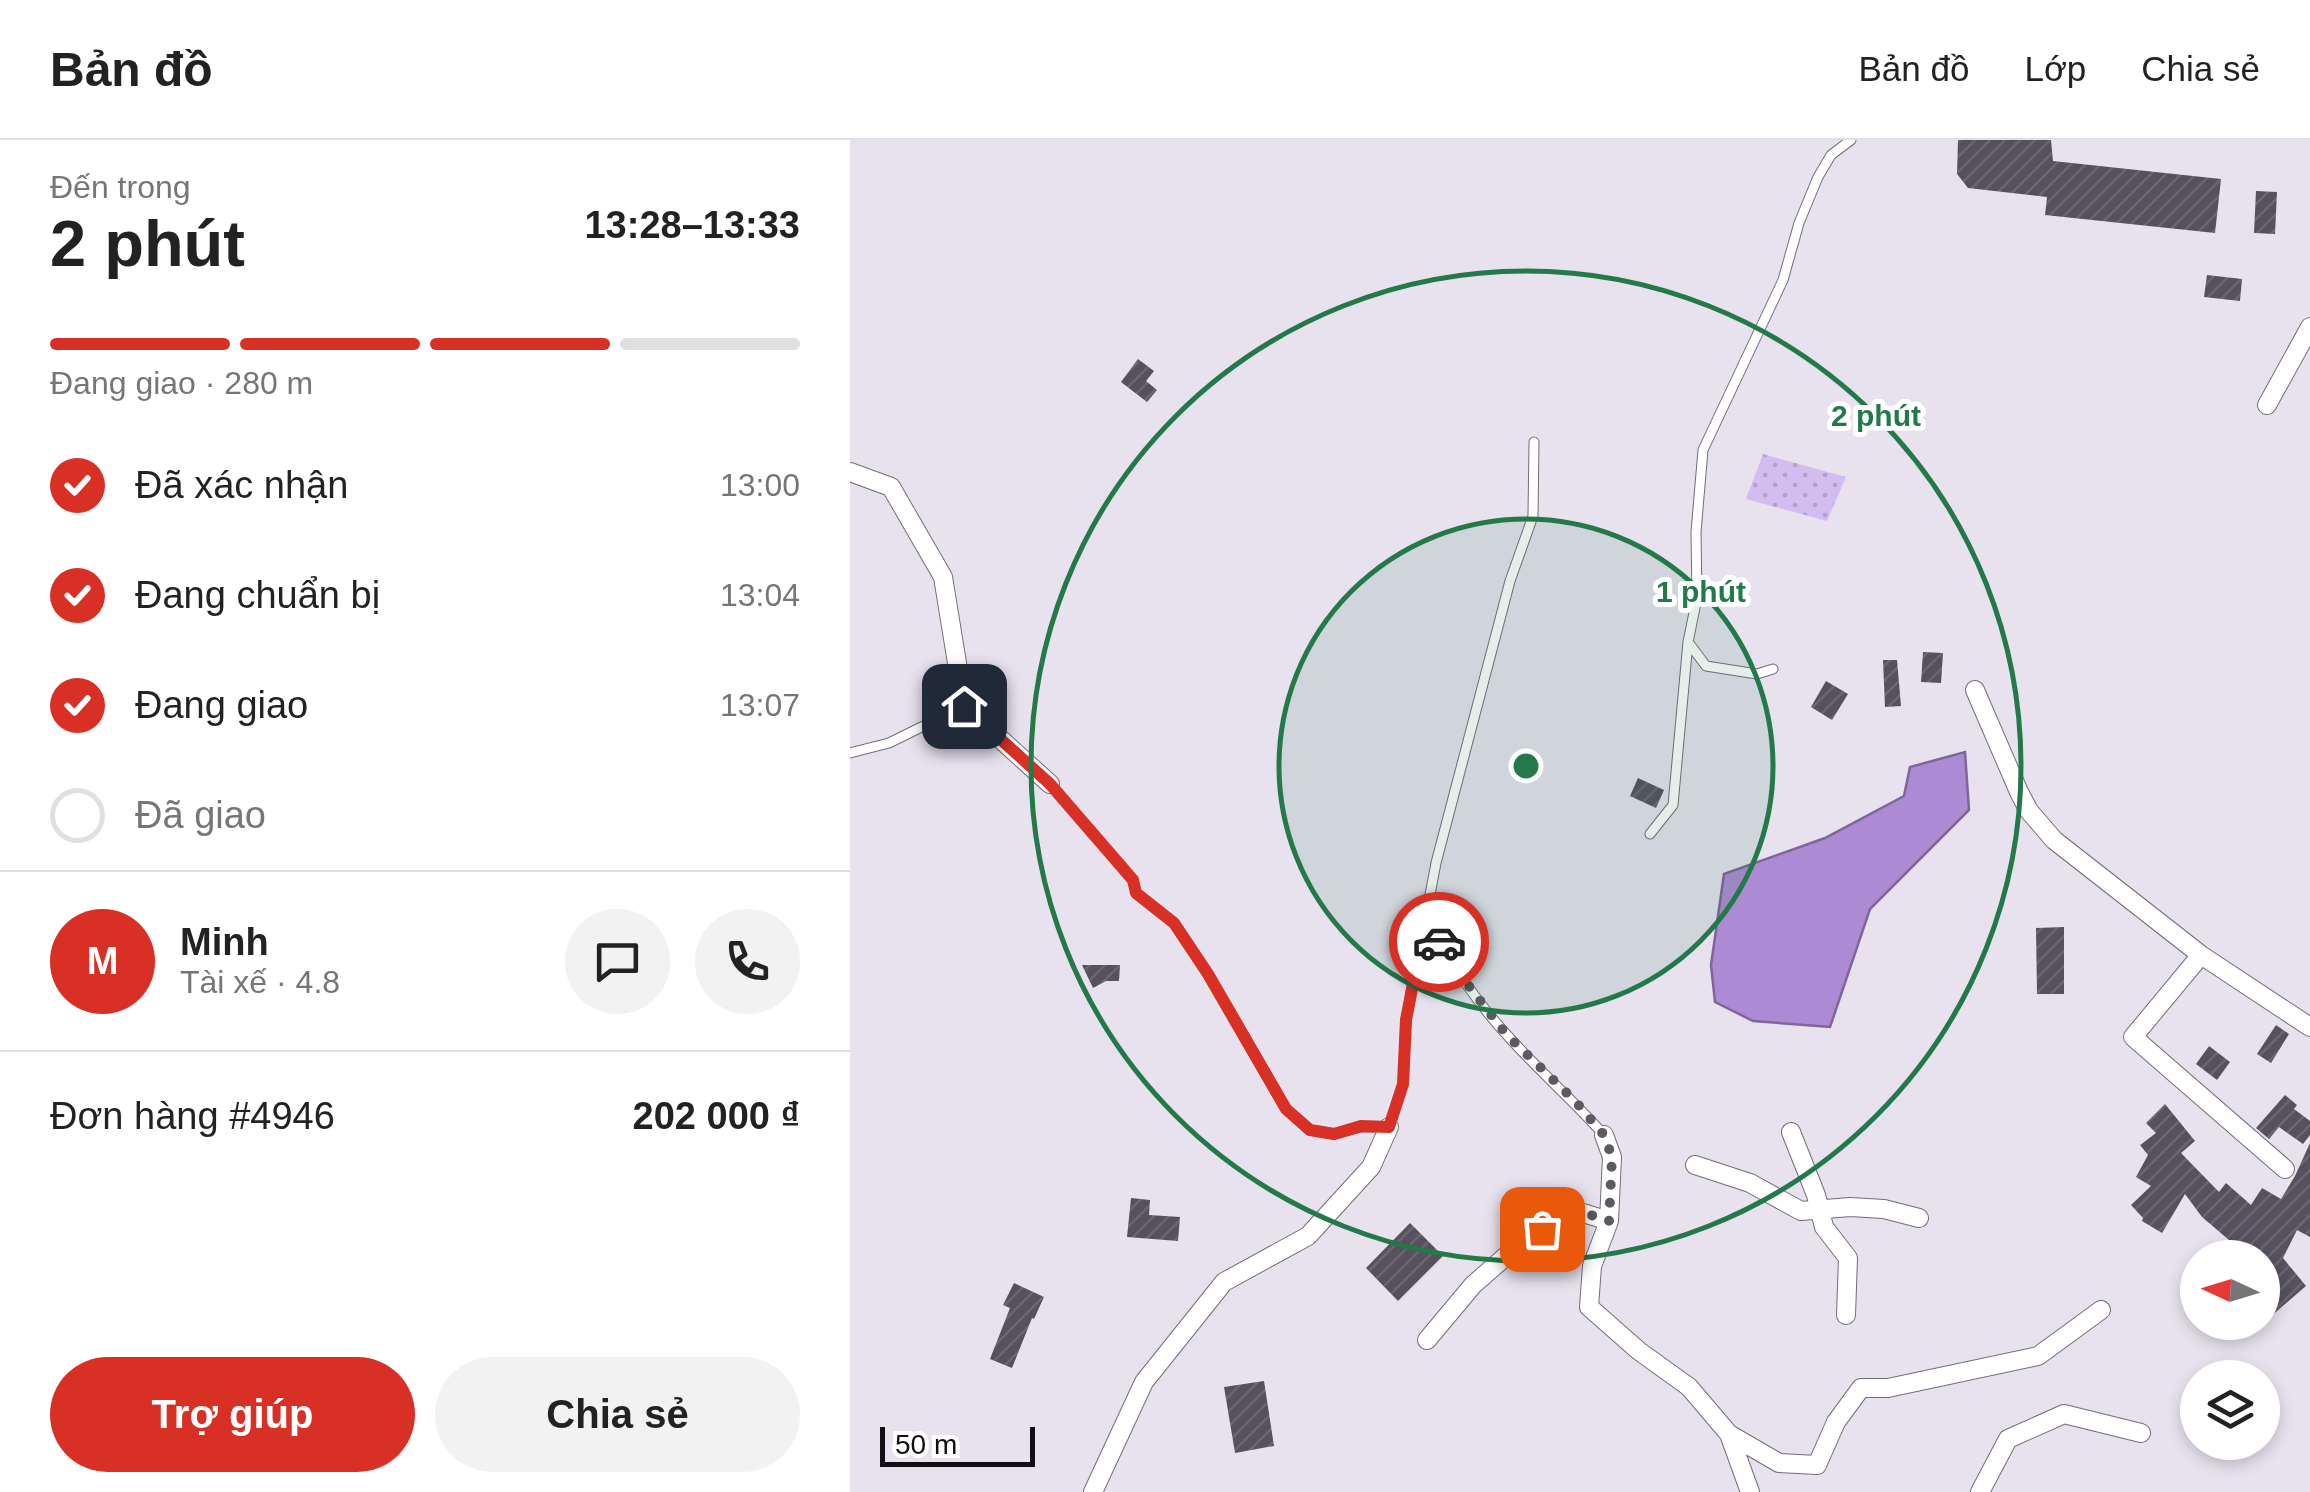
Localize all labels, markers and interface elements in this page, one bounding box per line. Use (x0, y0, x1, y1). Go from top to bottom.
text: Bản đồ (50, 43, 213, 96)
text: Bản đồ (1859, 49, 1969, 88)
text: Lớp (2024, 49, 2086, 88)
text: Chia sẻ (2141, 49, 2260, 88)
text: Đến trong (50, 169, 191, 205)
text: 13:28–13:33 (584, 204, 800, 246)
text: 2 phút (50, 207, 245, 280)
text: Đang giao · 280 m (50, 365, 313, 401)
text: 2 phút (1831, 399, 1921, 432)
icon: check (50, 458, 105, 513)
text: Đã xác nhận (135, 464, 348, 506)
text: 13:00 (720, 467, 800, 503)
icon: check (50, 568, 105, 623)
text: Đang chuẩn bị (135, 574, 380, 616)
text: 1 phút (1656, 575, 1746, 608)
text: 13:04 (720, 577, 800, 613)
pin (922, 664, 1007, 749)
icon: check (50, 678, 105, 733)
icon: home (937, 679, 992, 734)
text: Đang giao (135, 684, 308, 726)
text: 13:07 (720, 687, 800, 723)
centre of rings (1508, 748, 1544, 784)
text: Đã giao (135, 794, 266, 836)
courier (1389, 892, 1489, 992)
button: chat (565, 909, 670, 1014)
button: phone (695, 909, 800, 1014)
icon: car (1412, 915, 1467, 970)
text: Minh (180, 921, 269, 963)
text: M (87, 940, 118, 982)
text: Tài xế · 4.8 (180, 964, 340, 1000)
text: Đơn hàng #4946 (50, 1095, 335, 1137)
text: 202 000 ₫ (633, 1095, 800, 1137)
pin (1500, 1187, 1585, 1272)
icon: bag (1515, 1202, 1570, 1257)
north arrow (2180, 1240, 2280, 1340)
map controls (2180, 1240, 2280, 1460)
button: Trợ giúp (50, 1357, 415, 1472)
button: Chia sẻ (435, 1357, 800, 1472)
button: layers (2180, 1360, 2280, 1460)
scale bar (880, 1422, 1035, 1466)
text: 50 m (895, 1429, 957, 1460)

